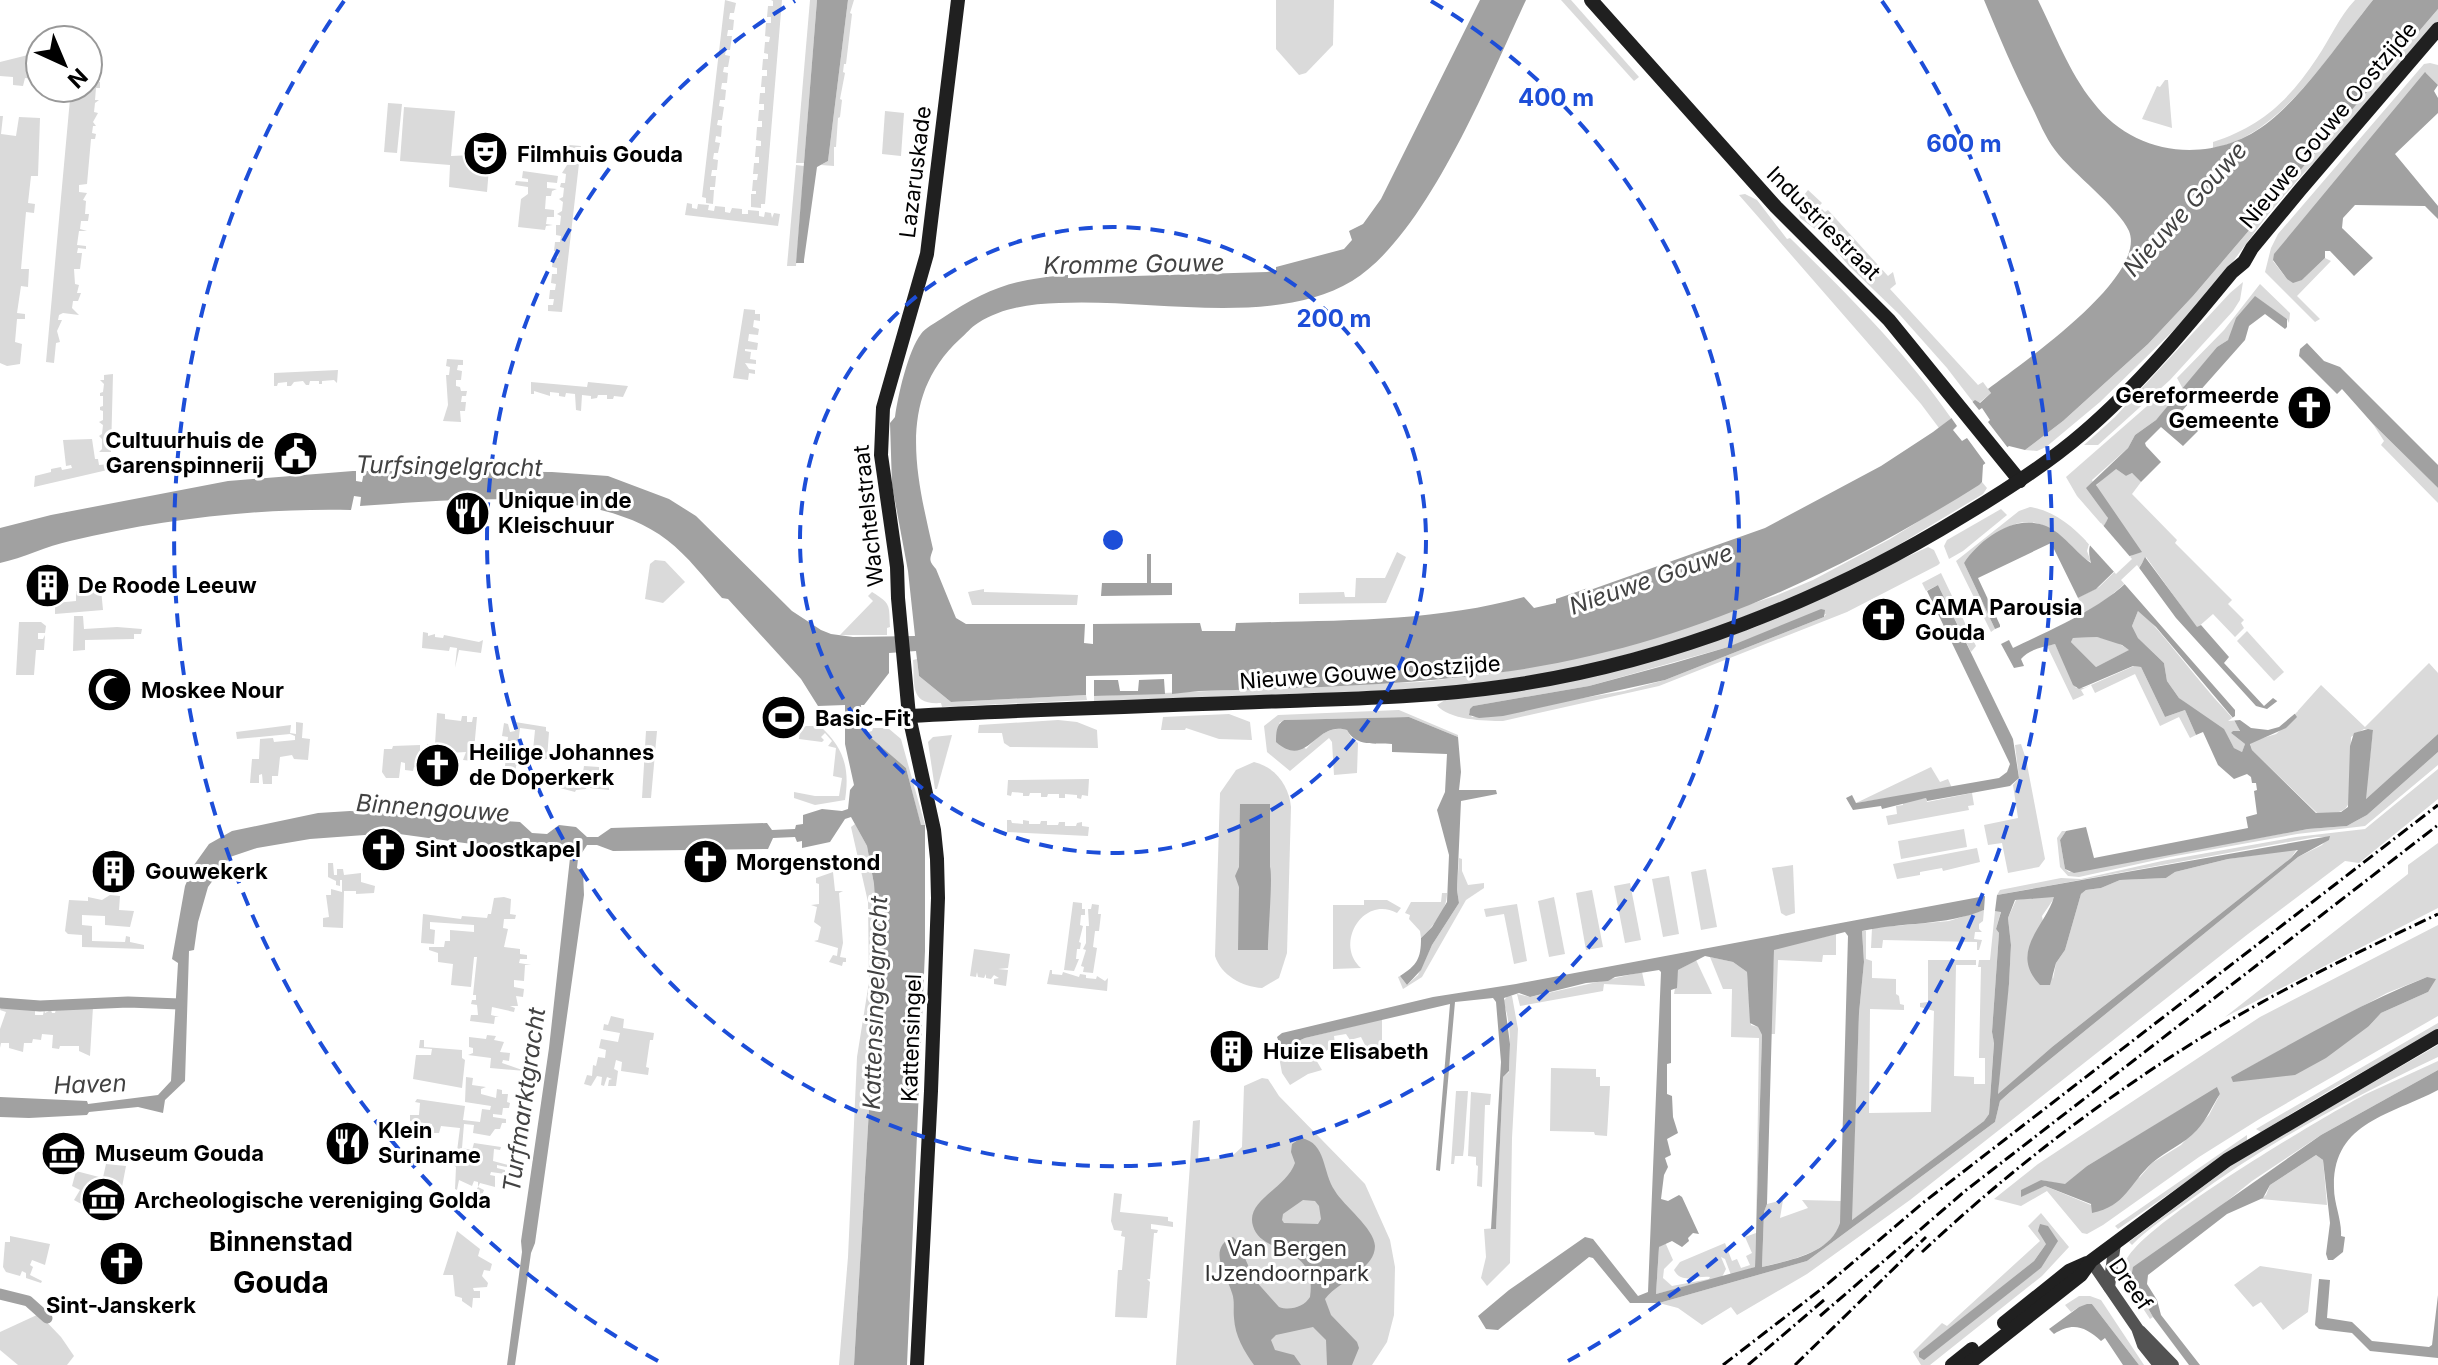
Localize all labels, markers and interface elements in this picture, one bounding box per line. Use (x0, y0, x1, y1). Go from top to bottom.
street label: Nieuwe Gouwe Oostzijde (2234, 16, 2422, 234)
north arrow (24, 24, 104, 104)
text: N (63, 63, 93, 94)
text: 400 m (1518, 83, 1594, 112)
street label: Lazaruskade (894, 104, 936, 240)
text: 600 m (1926, 129, 2002, 158)
theatre icon: Filmhuis Gouda (462, 130, 510, 178)
water label: Nieuwe Gouwe (2117, 136, 2253, 282)
place label: Filmhuis Gouda (517, 141, 683, 167)
street label: Industriestraat (1762, 161, 1886, 285)
water label: Kromme Gouwe (1043, 248, 1225, 280)
text: 200 m (1296, 304, 1372, 333)
place label: Gereformeerde Gemeente (2115, 382, 2279, 433)
church icon: Gereformeerde Gemeente (2286, 384, 2334, 432)
place label: Cultuurhuis de Garenspinnerij (105, 427, 264, 478)
public building icon: Cultuurhuis de Garenspinnerij (271, 429, 319, 477)
street label: Wachtelstraat (848, 444, 888, 588)
water label: Turfsingelgracht (355, 450, 544, 482)
place label: Unique in de Kleischuur (498, 487, 631, 538)
restaurant icon: Unique in de Kleischuur (443, 489, 491, 537)
centre of rings (1099, 526, 1127, 554)
water label: Nieuwe Gouwe (1565, 537, 1737, 621)
building icon: De Roode Leeuw (23, 561, 71, 609)
place label: De Roode Leeuw (78, 572, 257, 598)
place label: CAMA Parousia Gouda (1915, 594, 2083, 645)
church icon: CAMA Parousia Gouda (1860, 596, 1908, 644)
street label: Nieuwe Gouwe Oostzijde (1239, 650, 1501, 694)
mosque icon: Moskee Nour (86, 666, 134, 714)
place label: Moskee Nour (141, 677, 284, 703)
sports icon: Basic-Fit (760, 694, 808, 742)
place label: Basic-Fit (815, 705, 911, 731)
place label: Heilige Johannes de Doperkerk (469, 739, 654, 790)
church icon: Heilige Johannes de Doperkerk (414, 741, 462, 789)
water label: Binnengouwe (355, 788, 511, 828)
church icon: Sint Joostkapel (360, 825, 408, 873)
place label: Sint Joostkapel (415, 836, 581, 862)
church icon: Morgenstond (681, 838, 729, 886)
building icon: Gouwekerk (90, 847, 138, 895)
place label: Morgenstond (736, 849, 880, 875)
place label: Gouwekerk (145, 858, 268, 884)
water label: Kattensingelgracht (857, 895, 893, 1110)
street label: Kattensingel (896, 973, 926, 1103)
water label: Turfmarktgracht (497, 1005, 551, 1194)
building icon: Huize Elisabeth (1208, 1027, 1256, 1075)
place label: Huize Elisabeth (1263, 1038, 1429, 1064)
water label: Haven (53, 1068, 127, 1100)
place label: Klein Suriname (378, 1117, 481, 1168)
restaurant icon: Klein Suriname (323, 1119, 371, 1167)
museum icon: Museum Gouda (40, 1129, 88, 1177)
place label: Museum Gouda (95, 1140, 264, 1166)
museum icon: Archeologische vereniging Golda (79, 1176, 127, 1224)
place label: Archeologische vereniging Golda (134, 1187, 491, 1213)
district label: Binnenstad (209, 1226, 353, 1257)
park label: Van Bergen IJzendoornpark (1205, 1235, 1369, 1286)
church icon: Sint-Janskerk (97, 1240, 145, 1288)
street label: Dreef (2104, 1253, 2158, 1315)
district label: Gouda (233, 1264, 329, 1300)
place label: Sint-Janskerk (46, 1292, 196, 1318)

